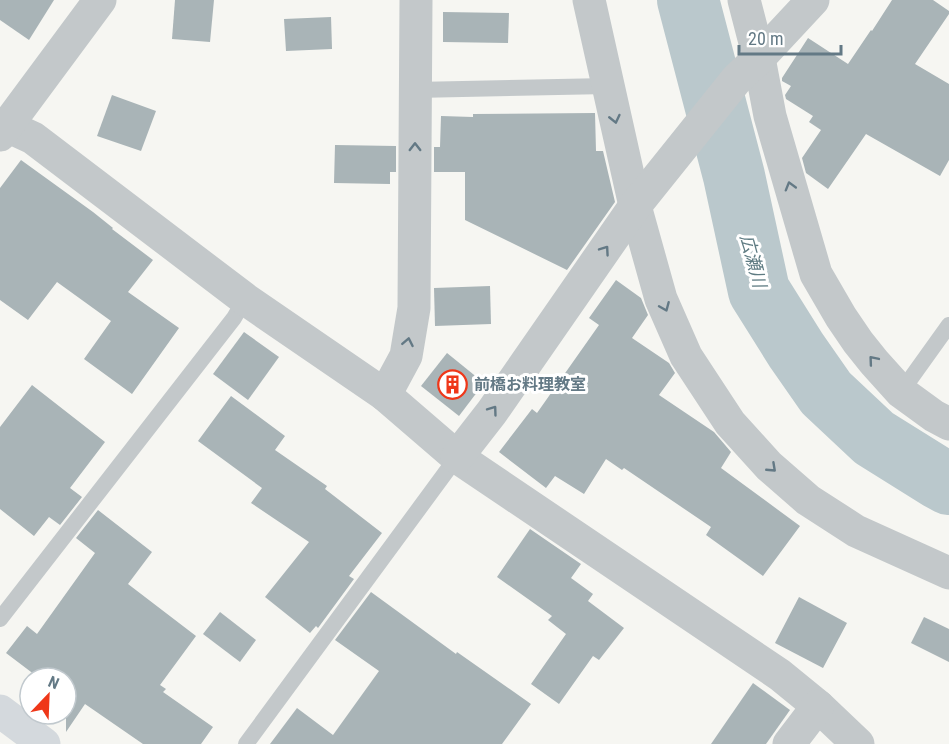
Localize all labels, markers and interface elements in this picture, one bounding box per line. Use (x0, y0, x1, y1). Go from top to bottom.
scale bar (739, 18, 841, 56)
text: 20 m (748, 28, 783, 49)
one-way arrow (608, 113, 621, 123)
one-way arrow (409, 143, 421, 152)
one-way arrow (785, 181, 797, 192)
water label: 広瀬川 (736, 232, 771, 292)
one-way arrow (598, 246, 609, 257)
one-way arrow (658, 301, 670, 312)
one-way arrow (401, 337, 414, 347)
one-way arrow (869, 356, 880, 367)
building icon: 前橋お料理教室 (437, 368, 469, 400)
place label: 前橋お料理教室 (474, 375, 586, 394)
one-way arrow (486, 406, 497, 417)
one-way arrow (765, 461, 776, 472)
north arrow (18, 666, 78, 726)
text: N (45, 672, 62, 693)

